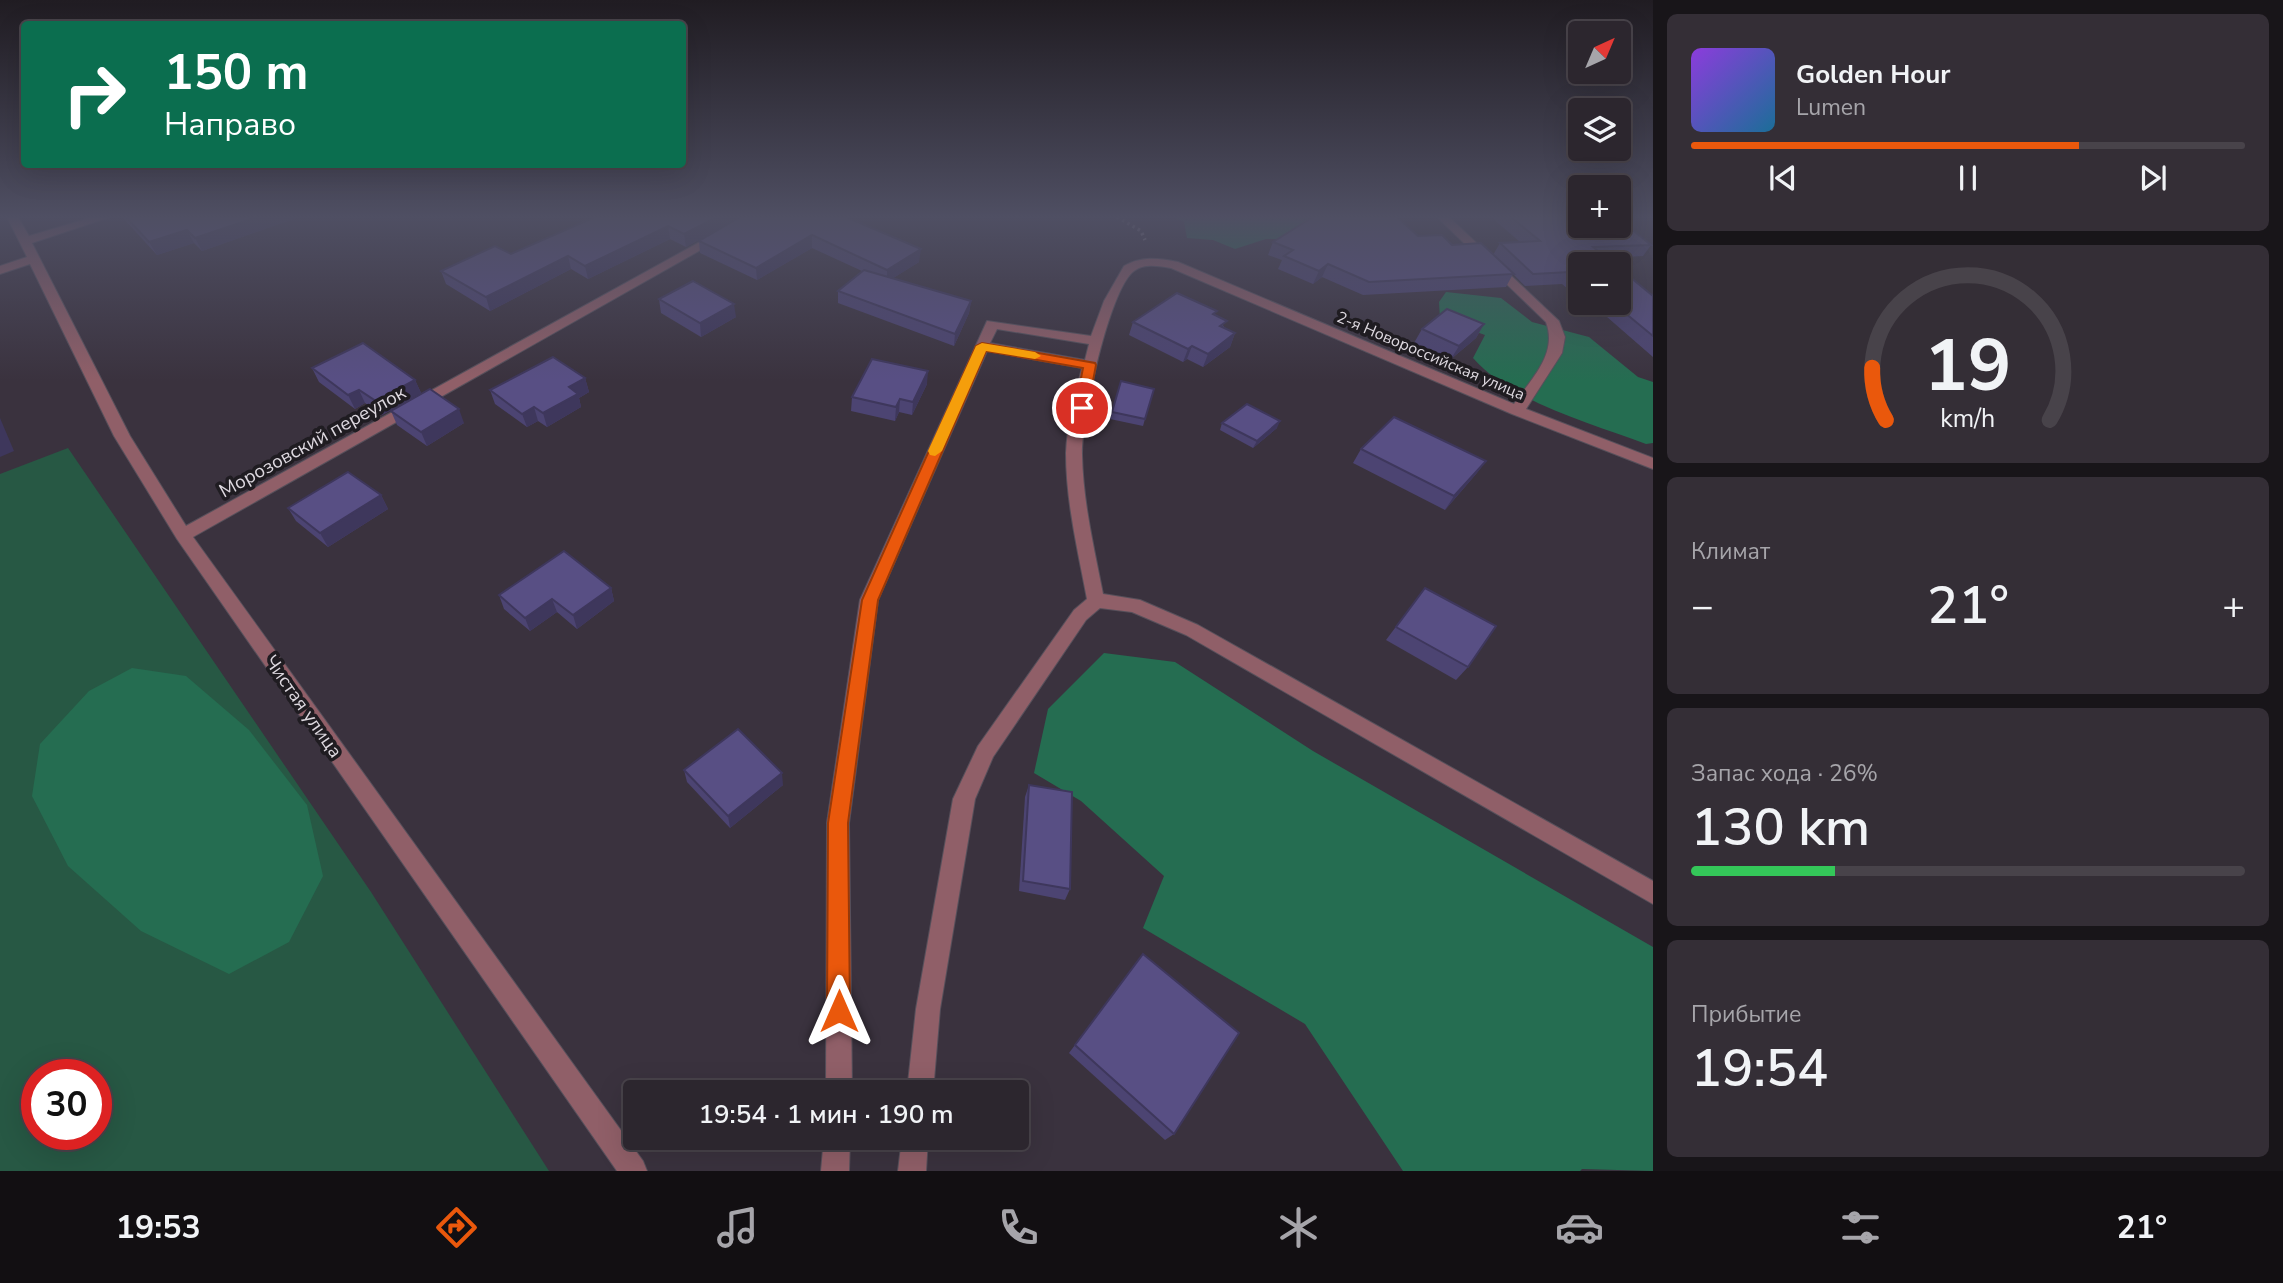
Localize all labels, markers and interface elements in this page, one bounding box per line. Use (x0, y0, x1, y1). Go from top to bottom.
north arrow (1568, 21, 1631, 84)
map controls (1568, 21, 1631, 315)
text: 150 m (164, 39, 308, 106)
icon: right (49, 49, 140, 140)
text: Golden Hour (1796, 57, 1951, 92)
text: Lumen (1796, 92, 1866, 123)
button: layers (1568, 98, 1631, 161)
text: Направо (164, 103, 296, 146)
icon: previous (1764, 159, 1802, 197)
icon: pause (1949, 159, 1987, 197)
icon: next (2134, 159, 2172, 197)
button: + (1568, 175, 1631, 238)
button: − (1568, 252, 1631, 315)
street label: 2-я Новороссийская улица (1333, 306, 1528, 406)
text: 19 (1924, 317, 2012, 417)
pin (1052, 378, 1112, 438)
street label: Морозовский переулок (215, 380, 410, 504)
icon: arrive (1063, 389, 1101, 427)
text: km/h (1940, 402, 1996, 436)
text: Климат (1691, 536, 1770, 567)
text: 21° (1927, 570, 2009, 641)
text: − (1691, 581, 1714, 632)
text: + (2222, 581, 2245, 632)
street label: Чистая улица (258, 650, 348, 763)
text: Запас хода · 26% (1691, 758, 1878, 789)
text: 130 km (1691, 792, 1870, 863)
position arrow (802, 974, 876, 1048)
text: Прибытие (1691, 999, 1801, 1030)
text: 19:54 (1691, 1033, 1828, 1104)
speed limit sign: 30 (21, 1059, 112, 1150)
text: 19:54 · 1 мин · 190 m (698, 1097, 954, 1132)
icon: directions (432, 1203, 481, 1252)
icon: music (713, 1203, 762, 1252)
icon: phone (994, 1203, 1043, 1252)
icon: climate (1274, 1203, 1323, 1252)
icon: car (1555, 1203, 1604, 1252)
icon: filters (1836, 1203, 1885, 1252)
text: 19:53 (116, 1206, 201, 1249)
text: 21° (2117, 1206, 2167, 1249)

